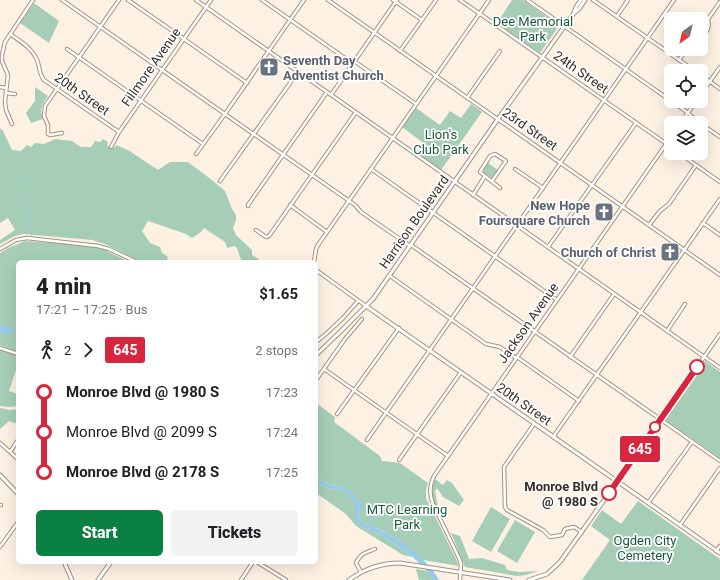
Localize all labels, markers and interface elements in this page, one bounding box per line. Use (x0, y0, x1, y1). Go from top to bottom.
north arrow (664, 12, 708, 56)
map controls (664, 12, 708, 160)
park label: Dee Memorial Park (493, 14, 573, 44)
street label: Fillmore Avenue (118, 25, 184, 109)
street label: 24th Street (551, 48, 611, 96)
place label: Seventh Day Adventist Church (283, 53, 384, 83)
church icon: Seventh Day Adventist Church (258, 56, 280, 78)
button: locate (664, 64, 708, 108)
street label: 20th Street (52, 70, 112, 118)
street label: 23rd Street (500, 105, 560, 153)
button: layers (664, 116, 708, 160)
park label: Lion's Club Park (413, 127, 469, 157)
street label: Harrison Boulevard (376, 172, 452, 272)
place label: New Hope Foursquare Church (479, 198, 590, 228)
church icon: New Hope Foursquare Church (593, 201, 615, 223)
church icon: Church of Christ (659, 241, 681, 263)
place label: Church of Christ (561, 245, 657, 260)
text: 4 min (36, 274, 91, 299)
street label: Jackson Avenue (495, 280, 561, 366)
text: $1.65 (259, 285, 298, 303)
text: 17:21 – 17:25 · Bus (36, 302, 148, 317)
icon: walk (36, 339, 58, 361)
icon: forward (77, 339, 99, 361)
text: 645 (113, 342, 137, 358)
text: 2 (64, 343, 71, 358)
text: 2 stops (255, 343, 298, 358)
unlabelled marker (689, 359, 705, 375)
street label: 20th Street (494, 380, 554, 428)
text: Monroe Blvd @ 1980 S (66, 383, 219, 401)
text: 17:23 (266, 385, 298, 400)
unlabelled marker (649, 421, 661, 433)
text: Monroe Blvd @ 2099 S (66, 423, 217, 441)
text: 17:24 (266, 425, 298, 440)
line badge: 645 (617, 436, 663, 462)
text: 645 (628, 441, 652, 457)
text: Monroe Blvd @ 2178 S (66, 463, 219, 481)
text: 17:25 (266, 465, 298, 480)
place label: Monroe Blvd @ 1980 S (524, 479, 598, 509)
marker: Monroe Blvd @ 1980 S (601, 485, 617, 501)
park label: MTC Learning Park (367, 502, 447, 532)
button: Start (36, 510, 163, 556)
button: Tickets (171, 510, 298, 556)
park label: Ogden City Cemetery (614, 533, 676, 563)

